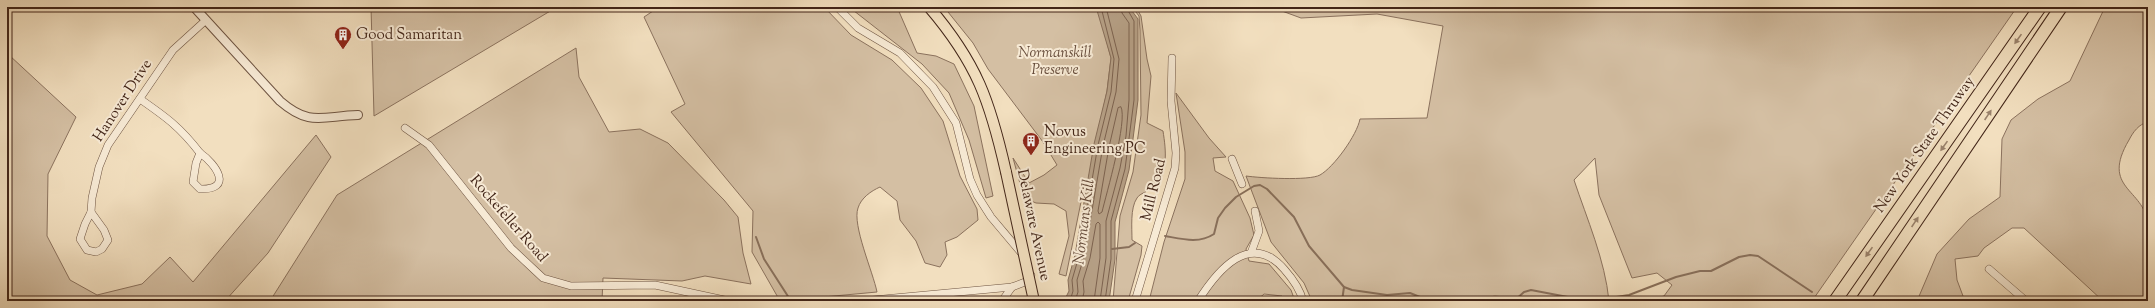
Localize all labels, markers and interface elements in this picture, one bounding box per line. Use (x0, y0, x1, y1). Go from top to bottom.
building icon: Good Samaritan (333, 25, 353, 50)
place label: Good Samaritan (356, 25, 462, 46)
one-way arrow (2014, 34, 2022, 44)
park label: Normanskill Preserve (1018, 43, 1092, 81)
street label: Hanover Drive (88, 56, 158, 146)
street label: New York State Thruway (1870, 72, 1980, 217)
one-way arrow (1984, 110, 1992, 120)
place label: Novus Engineering PC (1044, 122, 1146, 160)
building icon: Novus Engineering PC (1021, 131, 1041, 156)
one-way arrow (1940, 140, 1948, 151)
street label: Mill Road (1136, 156, 1172, 223)
street label: Delaware Avenue (1011, 167, 1055, 283)
street label: Rockefeller Road (464, 171, 552, 268)
water label: Normans Kill (1068, 178, 1102, 266)
one-way arrow (1911, 217, 1919, 228)
one-way arrow (1865, 247, 1873, 258)

